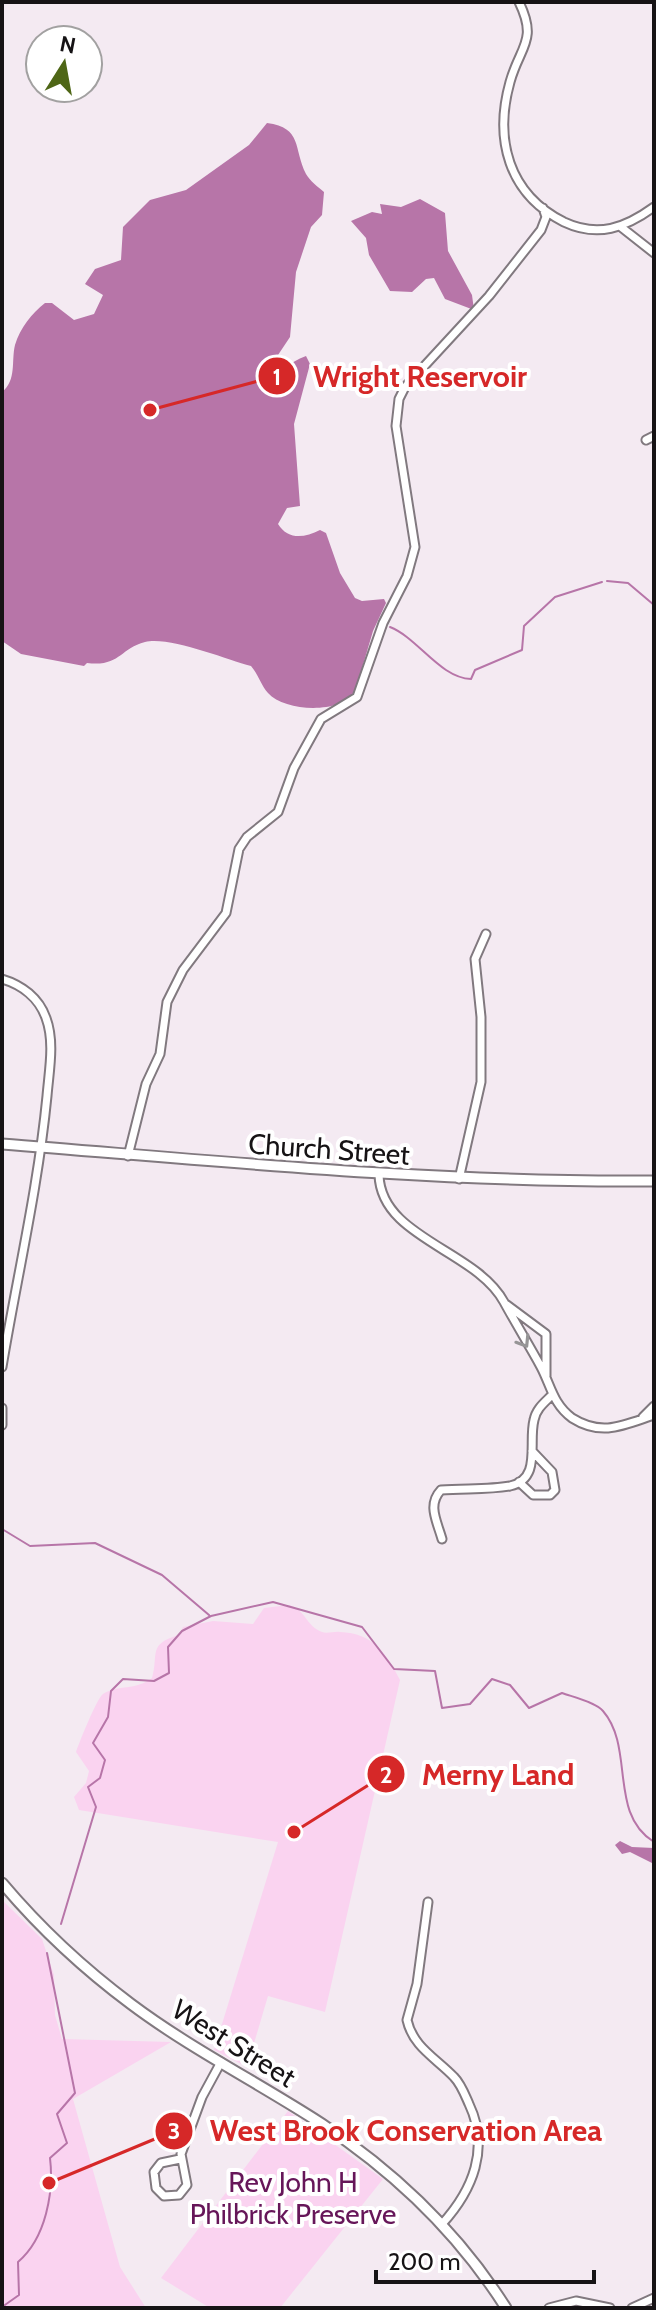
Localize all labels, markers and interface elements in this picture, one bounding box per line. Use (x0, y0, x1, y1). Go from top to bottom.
north arrow (24, 24, 104, 104)
text: N (58, 30, 78, 60)
callout: Wright Reservoir (257, 349, 543, 403)
text: Wright Reservoir (313, 358, 527, 395)
text: 1 (273, 362, 281, 391)
street label: Church Street (247, 1126, 411, 1172)
one-way arrow (515, 1333, 530, 1347)
callout: Merny Land (366, 1747, 590, 1801)
text: Merny Land (422, 1756, 574, 1793)
text: 2 (380, 1760, 392, 1789)
street label: West Street (166, 1992, 302, 2094)
callout: West Brook Conservation Area (154, 2104, 618, 2158)
text: West Brook Conservation Area (210, 2112, 602, 2149)
text: 3 (168, 2116, 180, 2145)
park label: Rev John H Philbrick Preserve (190, 2165, 396, 2231)
scale bar (376, 2234, 594, 2284)
text: 200 m (388, 2247, 461, 2276)

